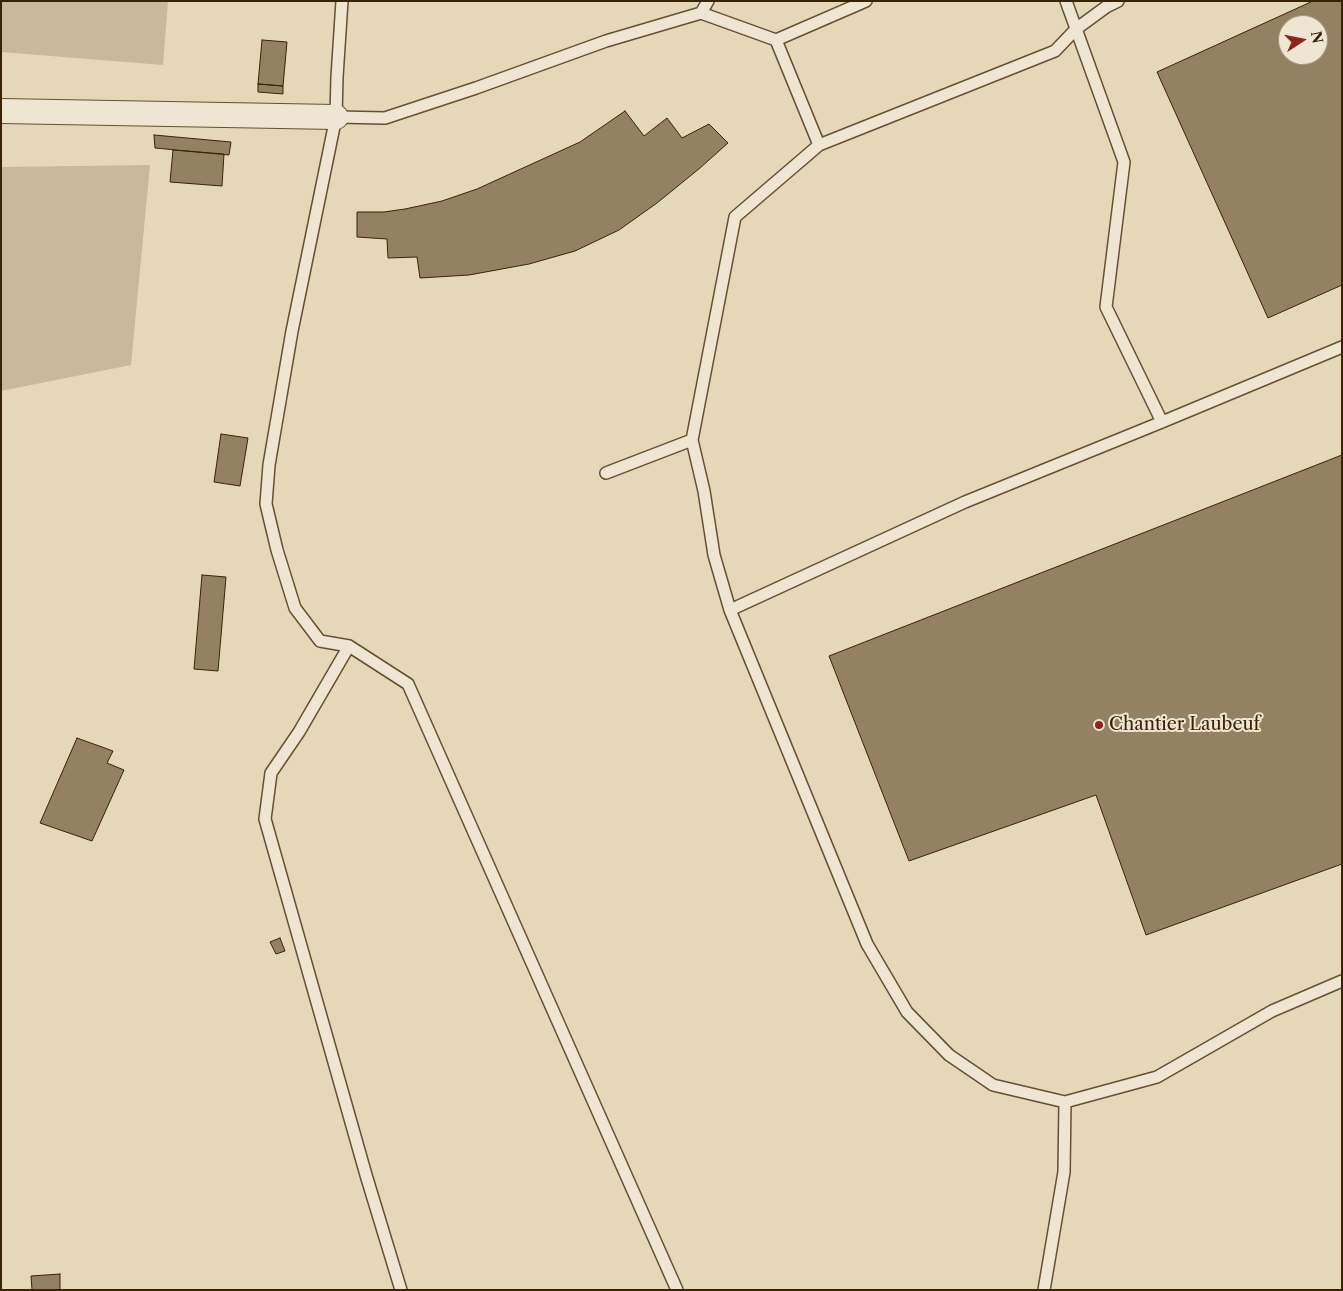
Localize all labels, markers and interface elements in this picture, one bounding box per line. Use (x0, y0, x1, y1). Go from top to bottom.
north arrow (1278, 15, 1328, 65)
text: N (1307, 30, 1327, 45)
place label: Chantier Laubeuf (1109, 714, 1260, 736)
marker: Chantier Laubeuf (1093, 719, 1105, 731)

